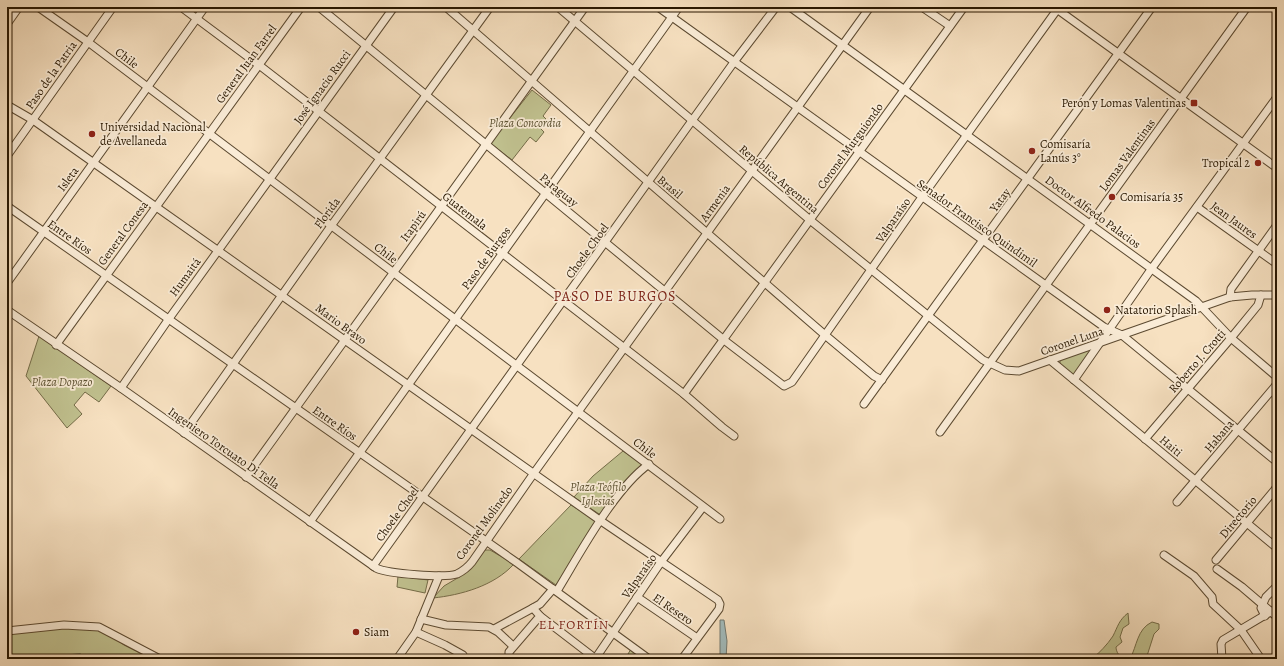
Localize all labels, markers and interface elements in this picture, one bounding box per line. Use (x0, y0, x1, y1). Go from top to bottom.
street label: General Juan Farrel (212, 21, 280, 107)
street label: Paso de la Patria (22, 37, 81, 112)
street label: Chile (112, 44, 142, 72)
street label: José Ignacio Rucci (290, 47, 354, 127)
place label: Perón y Lomas Valentinas (1061, 95, 1186, 111)
marker: Perón y Lomas Valentinas (1189, 98, 1199, 108)
street label: Coronel Murguiondo (813, 100, 887, 192)
park label: Plaza Concordia (489, 115, 562, 131)
street label: Lomas Valentinas (1095, 115, 1159, 194)
place label: Universidad Nacional de Avellaneda (100, 119, 206, 149)
marker: Universidad Nacional de Avellaneda (87, 129, 97, 139)
place label: Comisaría Lanús 3° (1040, 136, 1091, 166)
street label: República Argentina (736, 141, 823, 217)
marker: Comisaría Lanús 3° (1027, 146, 1037, 156)
place label: Tropical 2 (1202, 155, 1250, 171)
marker: Tropical 2 (1253, 158, 1263, 168)
street label: Isleta (54, 163, 83, 195)
street label: Paraguay (536, 170, 582, 211)
street label: Brasil (654, 172, 686, 202)
street label: Doctor Alfredo Palacios (1042, 172, 1144, 252)
street label: Senador Francisco Quindimil (914, 175, 1040, 271)
street label: Armenia (696, 181, 734, 226)
street label: Yatay (985, 184, 1014, 216)
street label: Guatemala (439, 188, 491, 234)
place label: Comisaría 35 (1120, 189, 1183, 205)
marker: Comisaría 35 (1107, 192, 1117, 202)
street label: Florida (310, 194, 344, 232)
street label: Valparaíso (871, 194, 914, 246)
street label: General Conesa (94, 197, 152, 268)
street label: Jean Jaures (1208, 198, 1261, 242)
street label: Itapirú (396, 207, 430, 245)
street label: Entre Ríos (45, 216, 96, 258)
street label: Choele Choel (562, 220, 612, 282)
street label: Paso de Burgos (458, 223, 514, 293)
street label: Chile (371, 239, 401, 267)
street label: Humaitá (166, 254, 205, 300)
district label: PASO DE BURGOS (553, 287, 677, 306)
street label: Mario Bravo (312, 300, 370, 348)
place label: Natatorio Splash (1115, 302, 1198, 318)
marker: Natatorio Splash (1102, 305, 1112, 315)
street label: Coronel Luna (1038, 323, 1106, 359)
street label: Roberto J. Crotti (1165, 326, 1229, 396)
park label: Plaza Dopazo (32, 374, 93, 390)
street label: Entre Ríos (310, 402, 361, 444)
street label: Ingeniero Torcuato Di Tella (165, 403, 283, 493)
street label: Habana (1201, 416, 1238, 456)
street label: Haiti (1156, 432, 1186, 460)
street label: Chile (630, 434, 660, 462)
park label: Plaza Teófilo Iglesias (570, 479, 626, 509)
street label: Choele Choel (372, 483, 422, 545)
street label: Coronel Molinedo (452, 483, 516, 563)
street label: Directorio (1216, 492, 1260, 542)
street label: Valparaíso (617, 550, 660, 602)
street label: El Resero (650, 590, 696, 628)
district label: EL FORTÍN (539, 616, 609, 633)
place label: Siam (364, 624, 389, 640)
marker: Siam (351, 627, 361, 637)

